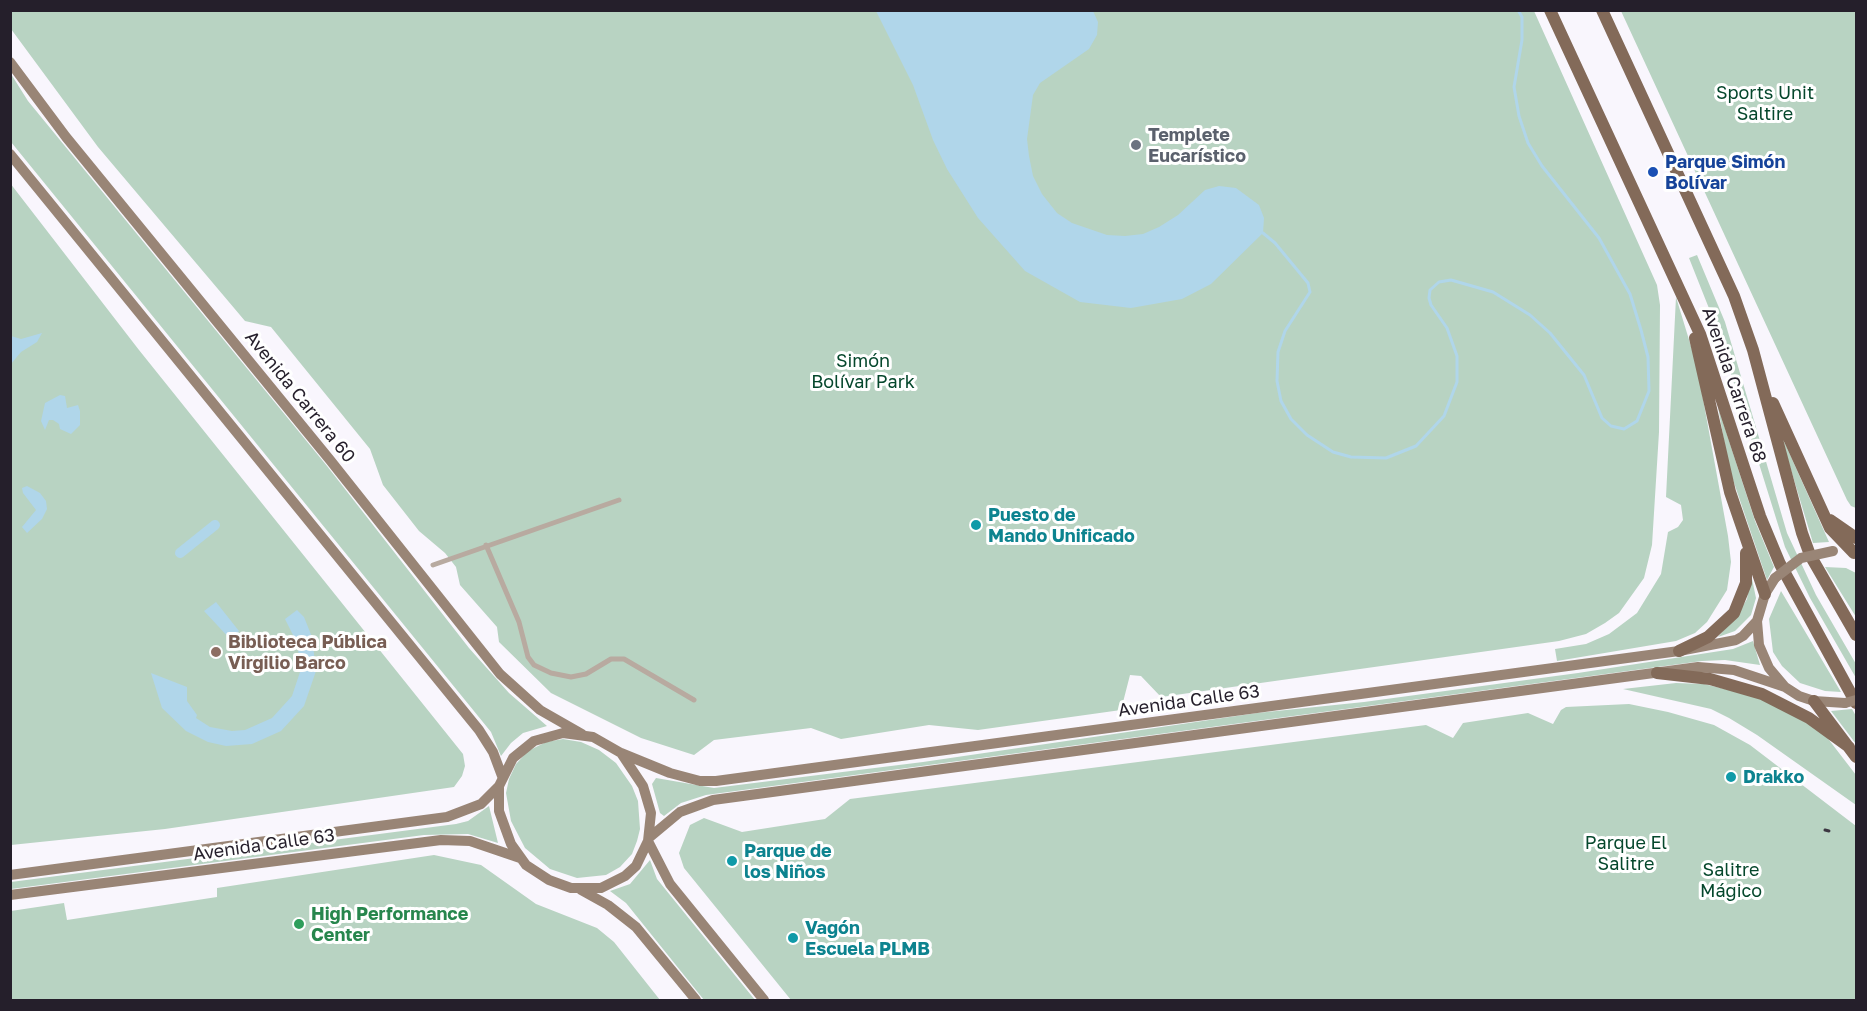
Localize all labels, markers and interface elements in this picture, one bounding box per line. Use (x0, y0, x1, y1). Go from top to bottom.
park label: Sports Unit Saltire (1716, 82, 1814, 124)
place label: Templete Eucarístico (1148, 124, 1246, 166)
marker: Templete Eucarístico (1129, 138, 1143, 152)
place label: Parque Simón Bolívar (1665, 151, 1785, 194)
marker: Parque Simón Bolívar (1646, 165, 1660, 179)
street label: Avenida Carrera 68 (1697, 304, 1771, 466)
street label: Avenida Carrera 60 (240, 327, 360, 467)
park label: Simón Bolívar Park (811, 350, 915, 392)
place label: Puesto de Mando Unificado (988, 504, 1135, 546)
marker: Puesto de Mando Unificado (969, 518, 983, 532)
place label: Biblioteca Pública Virgilio Barco (228, 631, 387, 674)
marker: Biblioteca Pública Virgilio Barco (209, 645, 223, 659)
street label: Avenida Calle 63 (1117, 680, 1261, 722)
place label: Drakko (1743, 766, 1804, 788)
marker: Drakko (1724, 770, 1738, 784)
street label: Avenida Calle 63 (192, 824, 336, 866)
park label: Parque El Salitre (1585, 832, 1667, 874)
place label: Parque de los Niños (744, 840, 832, 882)
marker: Parque de los Niños (725, 854, 739, 868)
park label: Salitre Mágico (1700, 859, 1762, 902)
place label: High Performance Center (311, 903, 468, 946)
marker: High Performance Center (292, 917, 306, 931)
place label: Vagón Escuela PLMB (805, 917, 930, 960)
marker: Vagón Escuela PLMB (786, 931, 800, 945)

